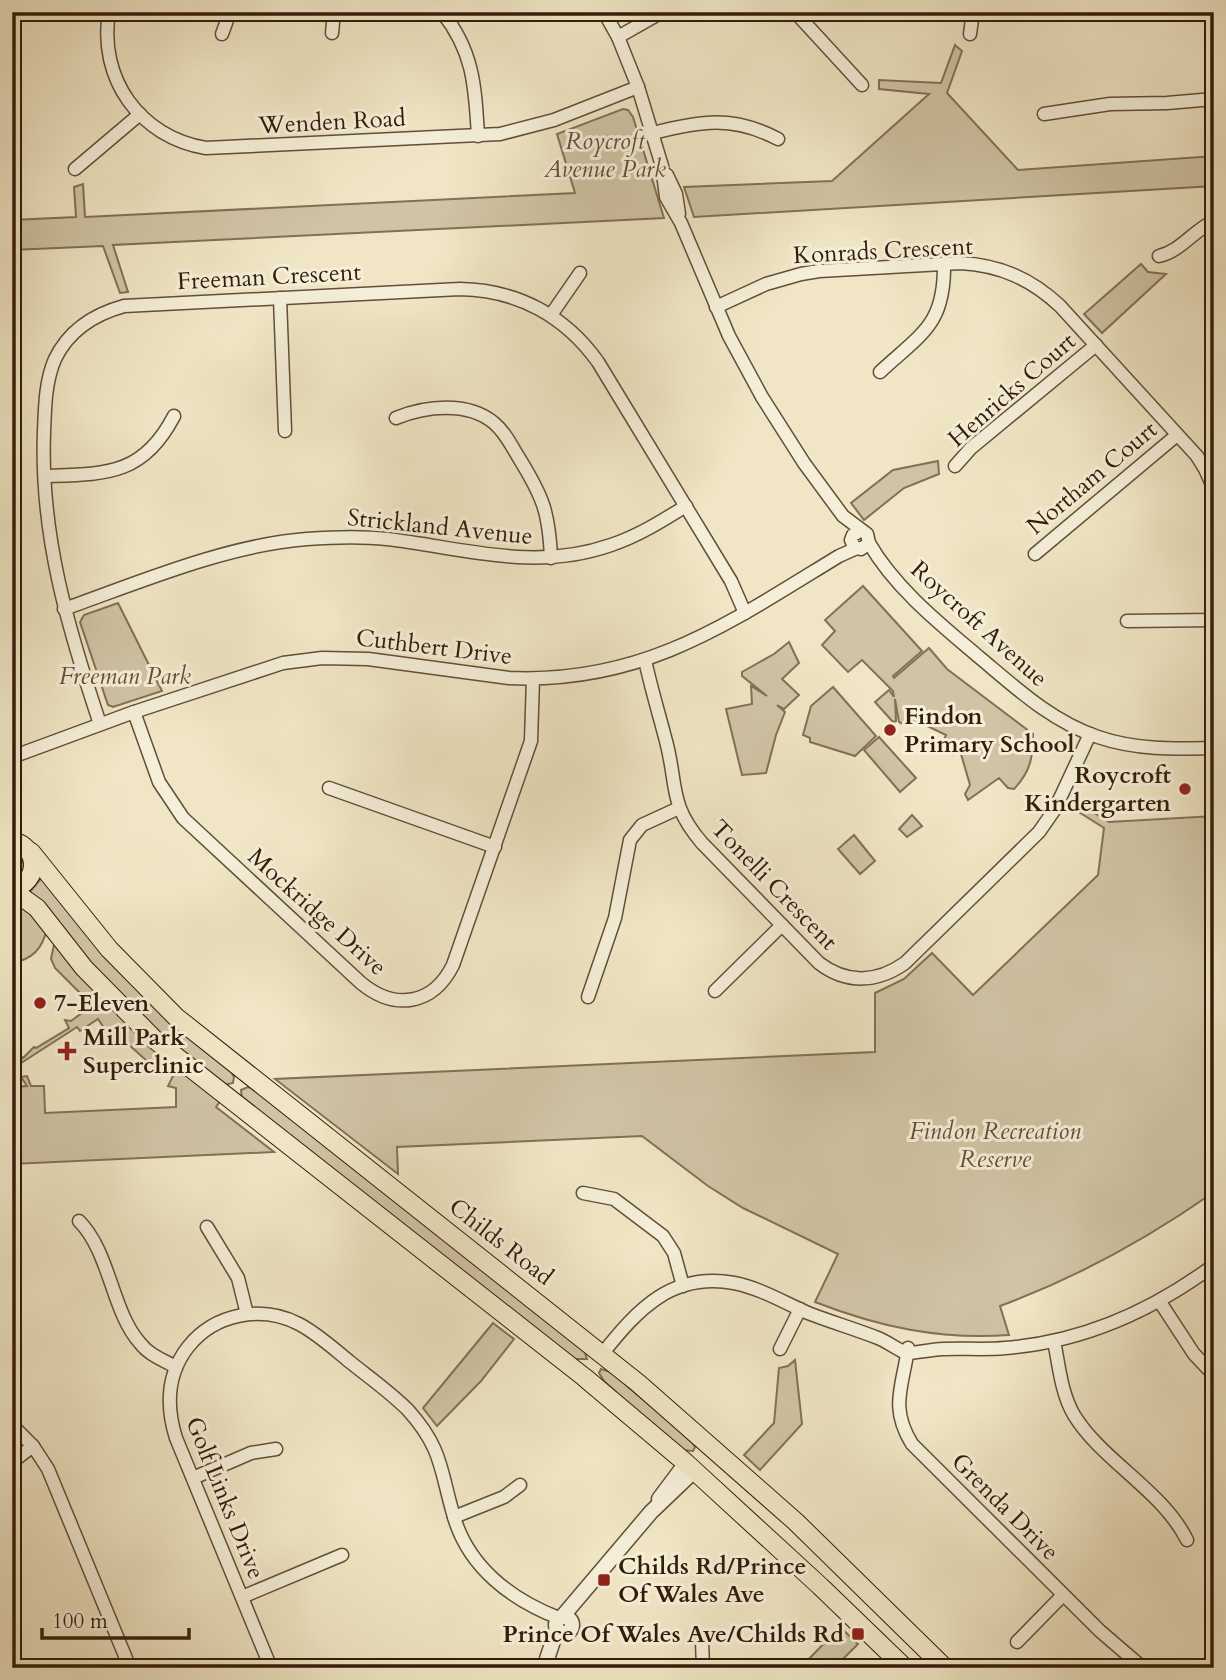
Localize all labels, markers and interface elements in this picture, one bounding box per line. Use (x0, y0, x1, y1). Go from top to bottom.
street label: Wenden Road (256, 102, 407, 142)
park label: Roycroft Avenue Park (543, 125, 666, 186)
street label: Konrads Crescent (792, 230, 974, 272)
street label: Freeman Crescent (176, 256, 362, 298)
street label: Henricks Court (941, 325, 1083, 455)
street label: Northam Court (1020, 413, 1165, 542)
street label: Strickland Avenue (346, 501, 534, 553)
street label: Roycroft Avenue (903, 553, 1055, 695)
street label: Cuthbert Drive (354, 621, 514, 673)
park label: Freeman Park (59, 660, 191, 693)
place label: Findon Primary School (904, 700, 1075, 761)
marker: Findon Primary School (882, 722, 898, 738)
place label: Roycroft Kindergarten (1024, 759, 1172, 820)
marker: Roycroft Kindergarten (1177, 781, 1193, 797)
street label: Tonelli Crescent (703, 813, 845, 958)
street label: Mockridge Drive (240, 841, 394, 983)
place label: 7-Eleven (54, 987, 150, 1020)
marker: 7-Eleven (32, 995, 48, 1011)
place label: Mill Park Superclinic (83, 1021, 204, 1082)
marker: Mill Park Superclinic (57, 1041, 77, 1061)
park label: Findon Recreation Reserve (909, 1115, 1081, 1176)
street label: Childs Road (442, 1191, 560, 1293)
street label: Golf Links Drive (177, 1412, 273, 1584)
street label: Grenda Drive (944, 1446, 1066, 1568)
place label: Childs Rd/Prince Of Wales Ave (618, 1550, 806, 1611)
marker: Childs Rd/Prince Of Wales Ave (596, 1572, 612, 1588)
scale bar (42, 1596, 189, 1640)
text: 100 m (52, 1607, 108, 1636)
place label: Prince Of Wales Ave/Childs Rd (502, 1618, 844, 1651)
marker: Prince Of Wales Ave/Childs Rd (850, 1626, 866, 1642)

